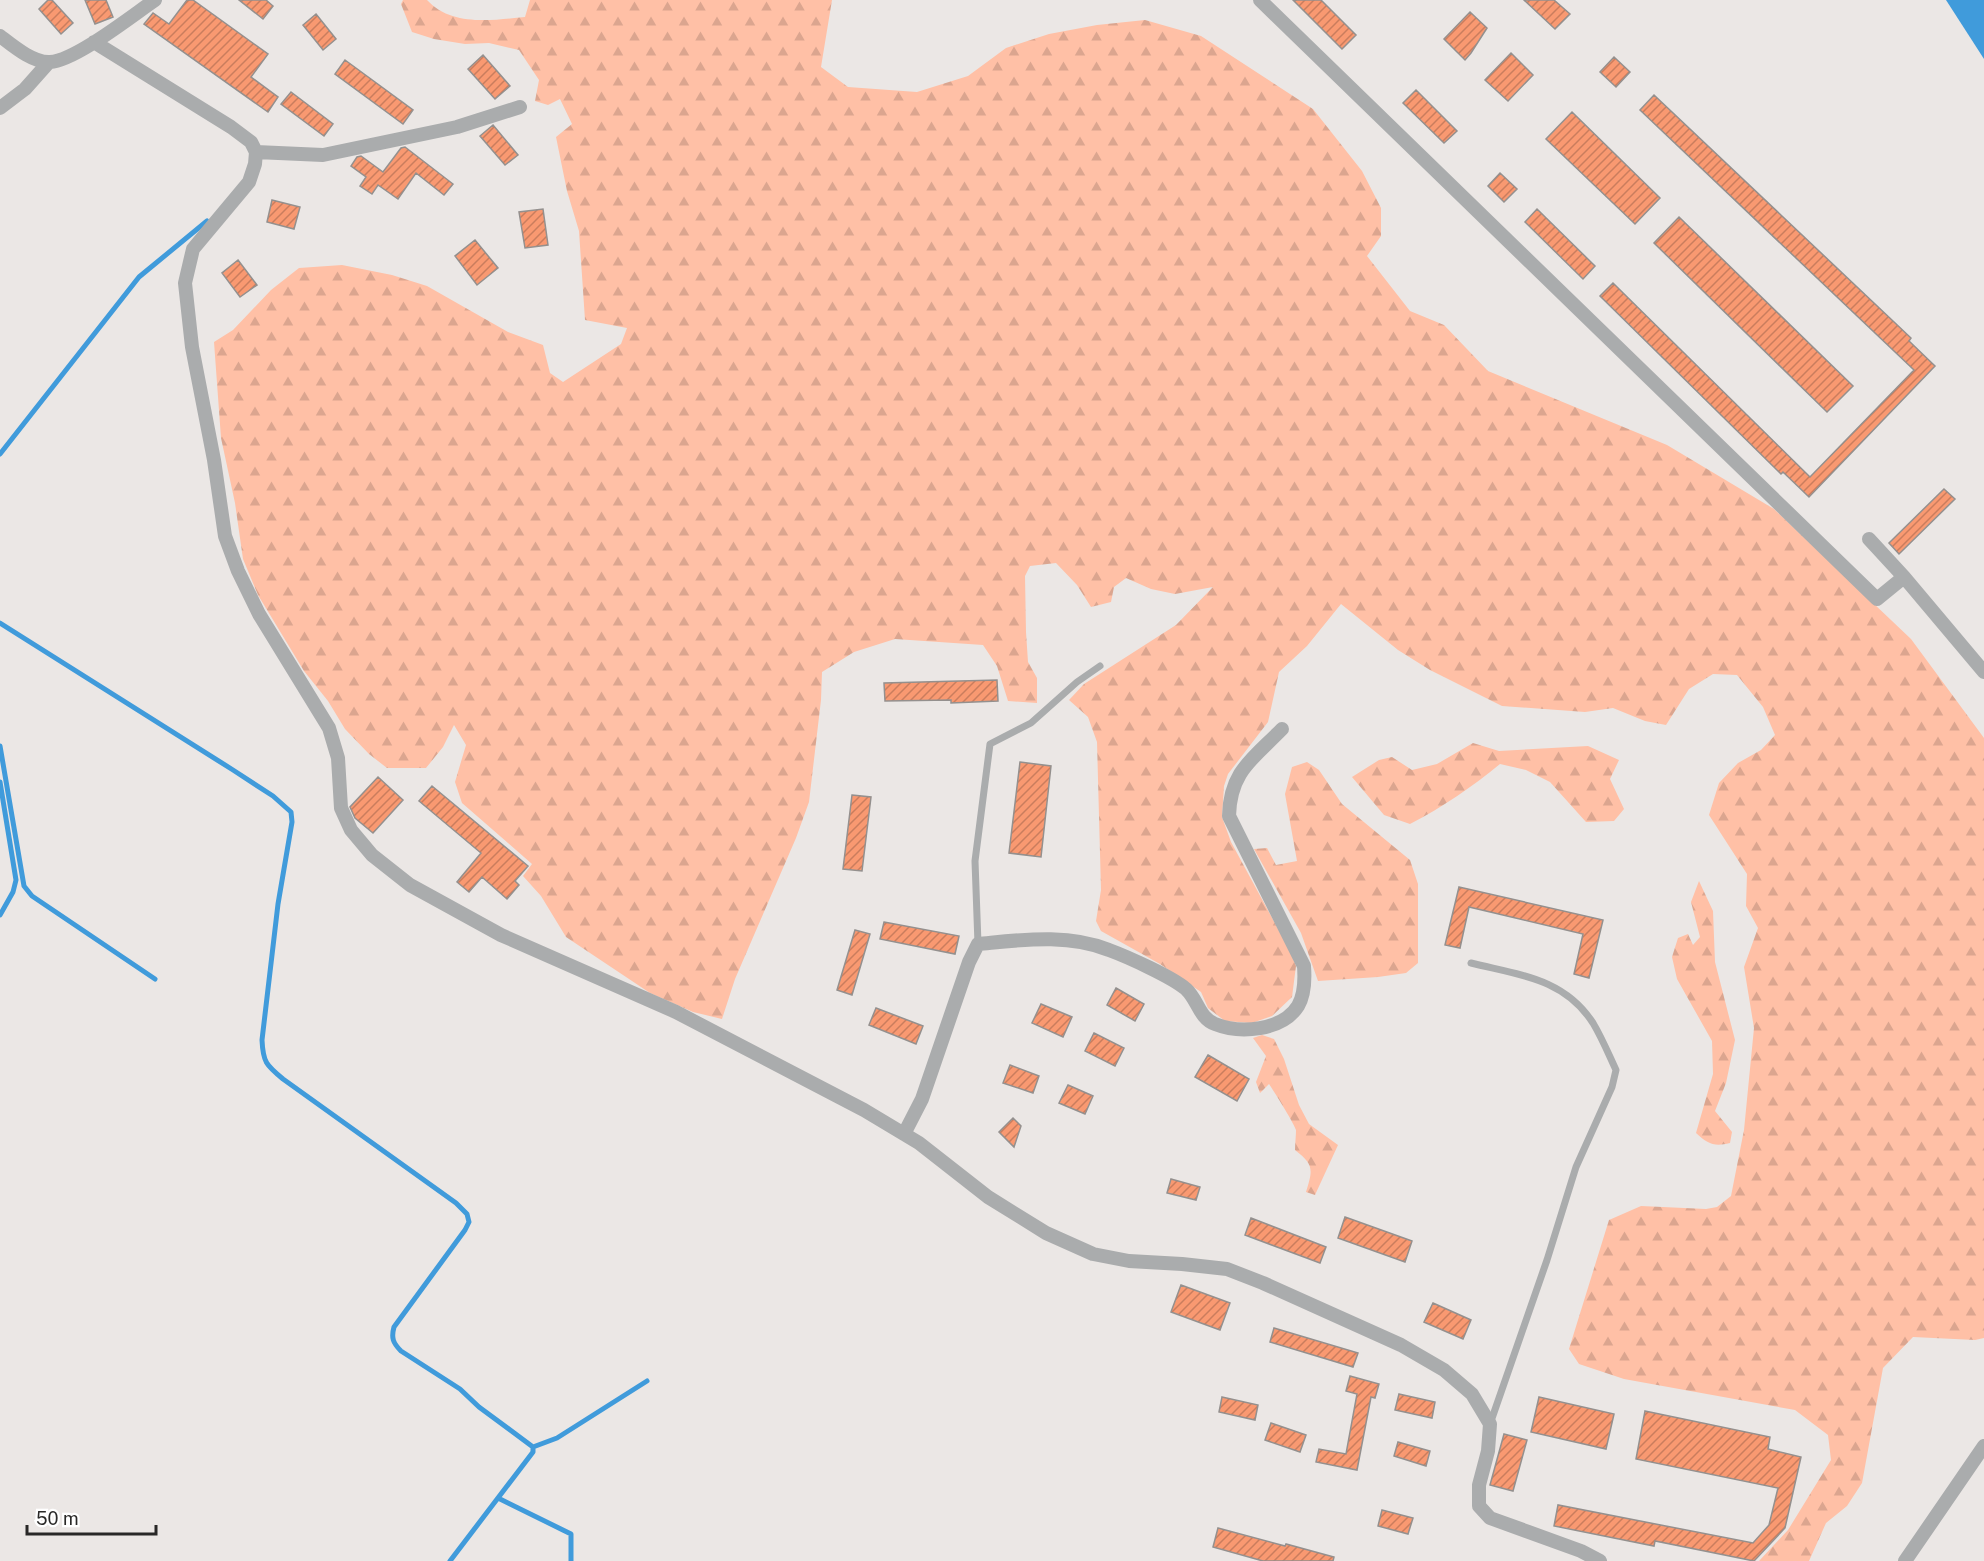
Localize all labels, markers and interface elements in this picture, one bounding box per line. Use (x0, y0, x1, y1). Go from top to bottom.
scale bar (27, 1498, 156, 1536)
text: 50 m (36, 1508, 79, 1529)

